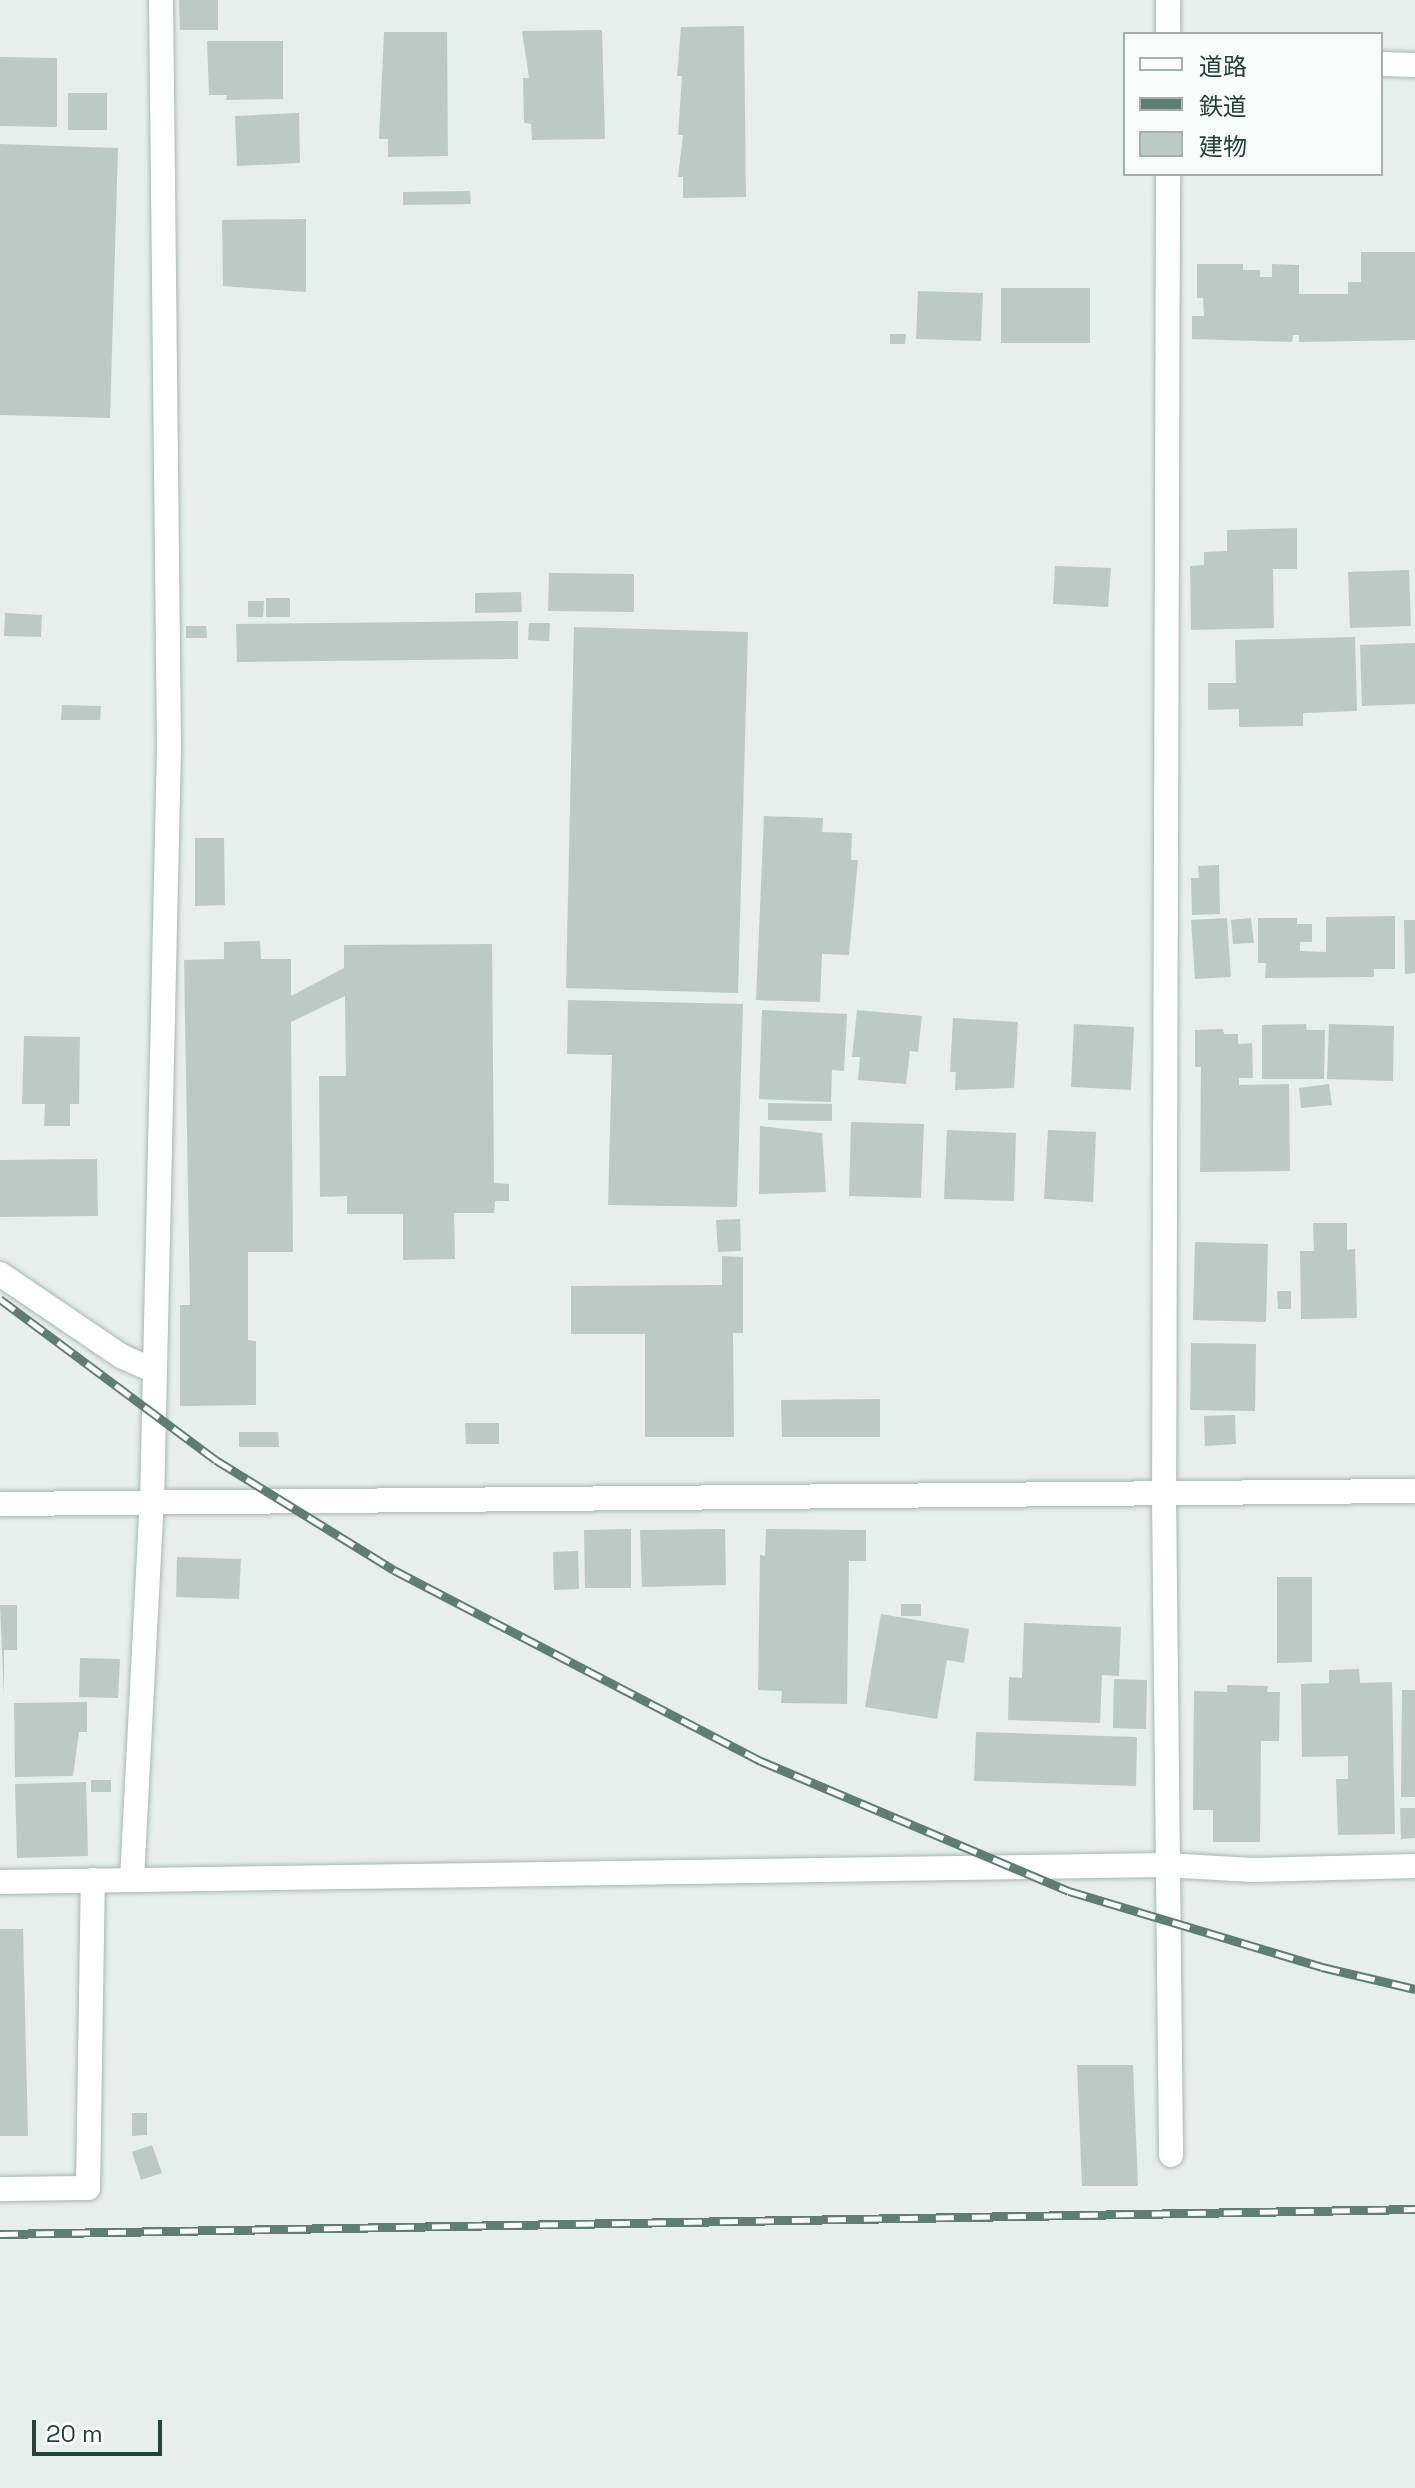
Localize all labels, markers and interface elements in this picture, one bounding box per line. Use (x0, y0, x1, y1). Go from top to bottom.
legend (1123, 32, 1383, 176)
text: 道路 (1199, 51, 1247, 82)
text: 鉄道 (1199, 91, 1247, 122)
text: 建物 (1199, 131, 1247, 162)
scale bar (36, 2404, 166, 2454)
text: 20 m (46, 2418, 103, 2449)

